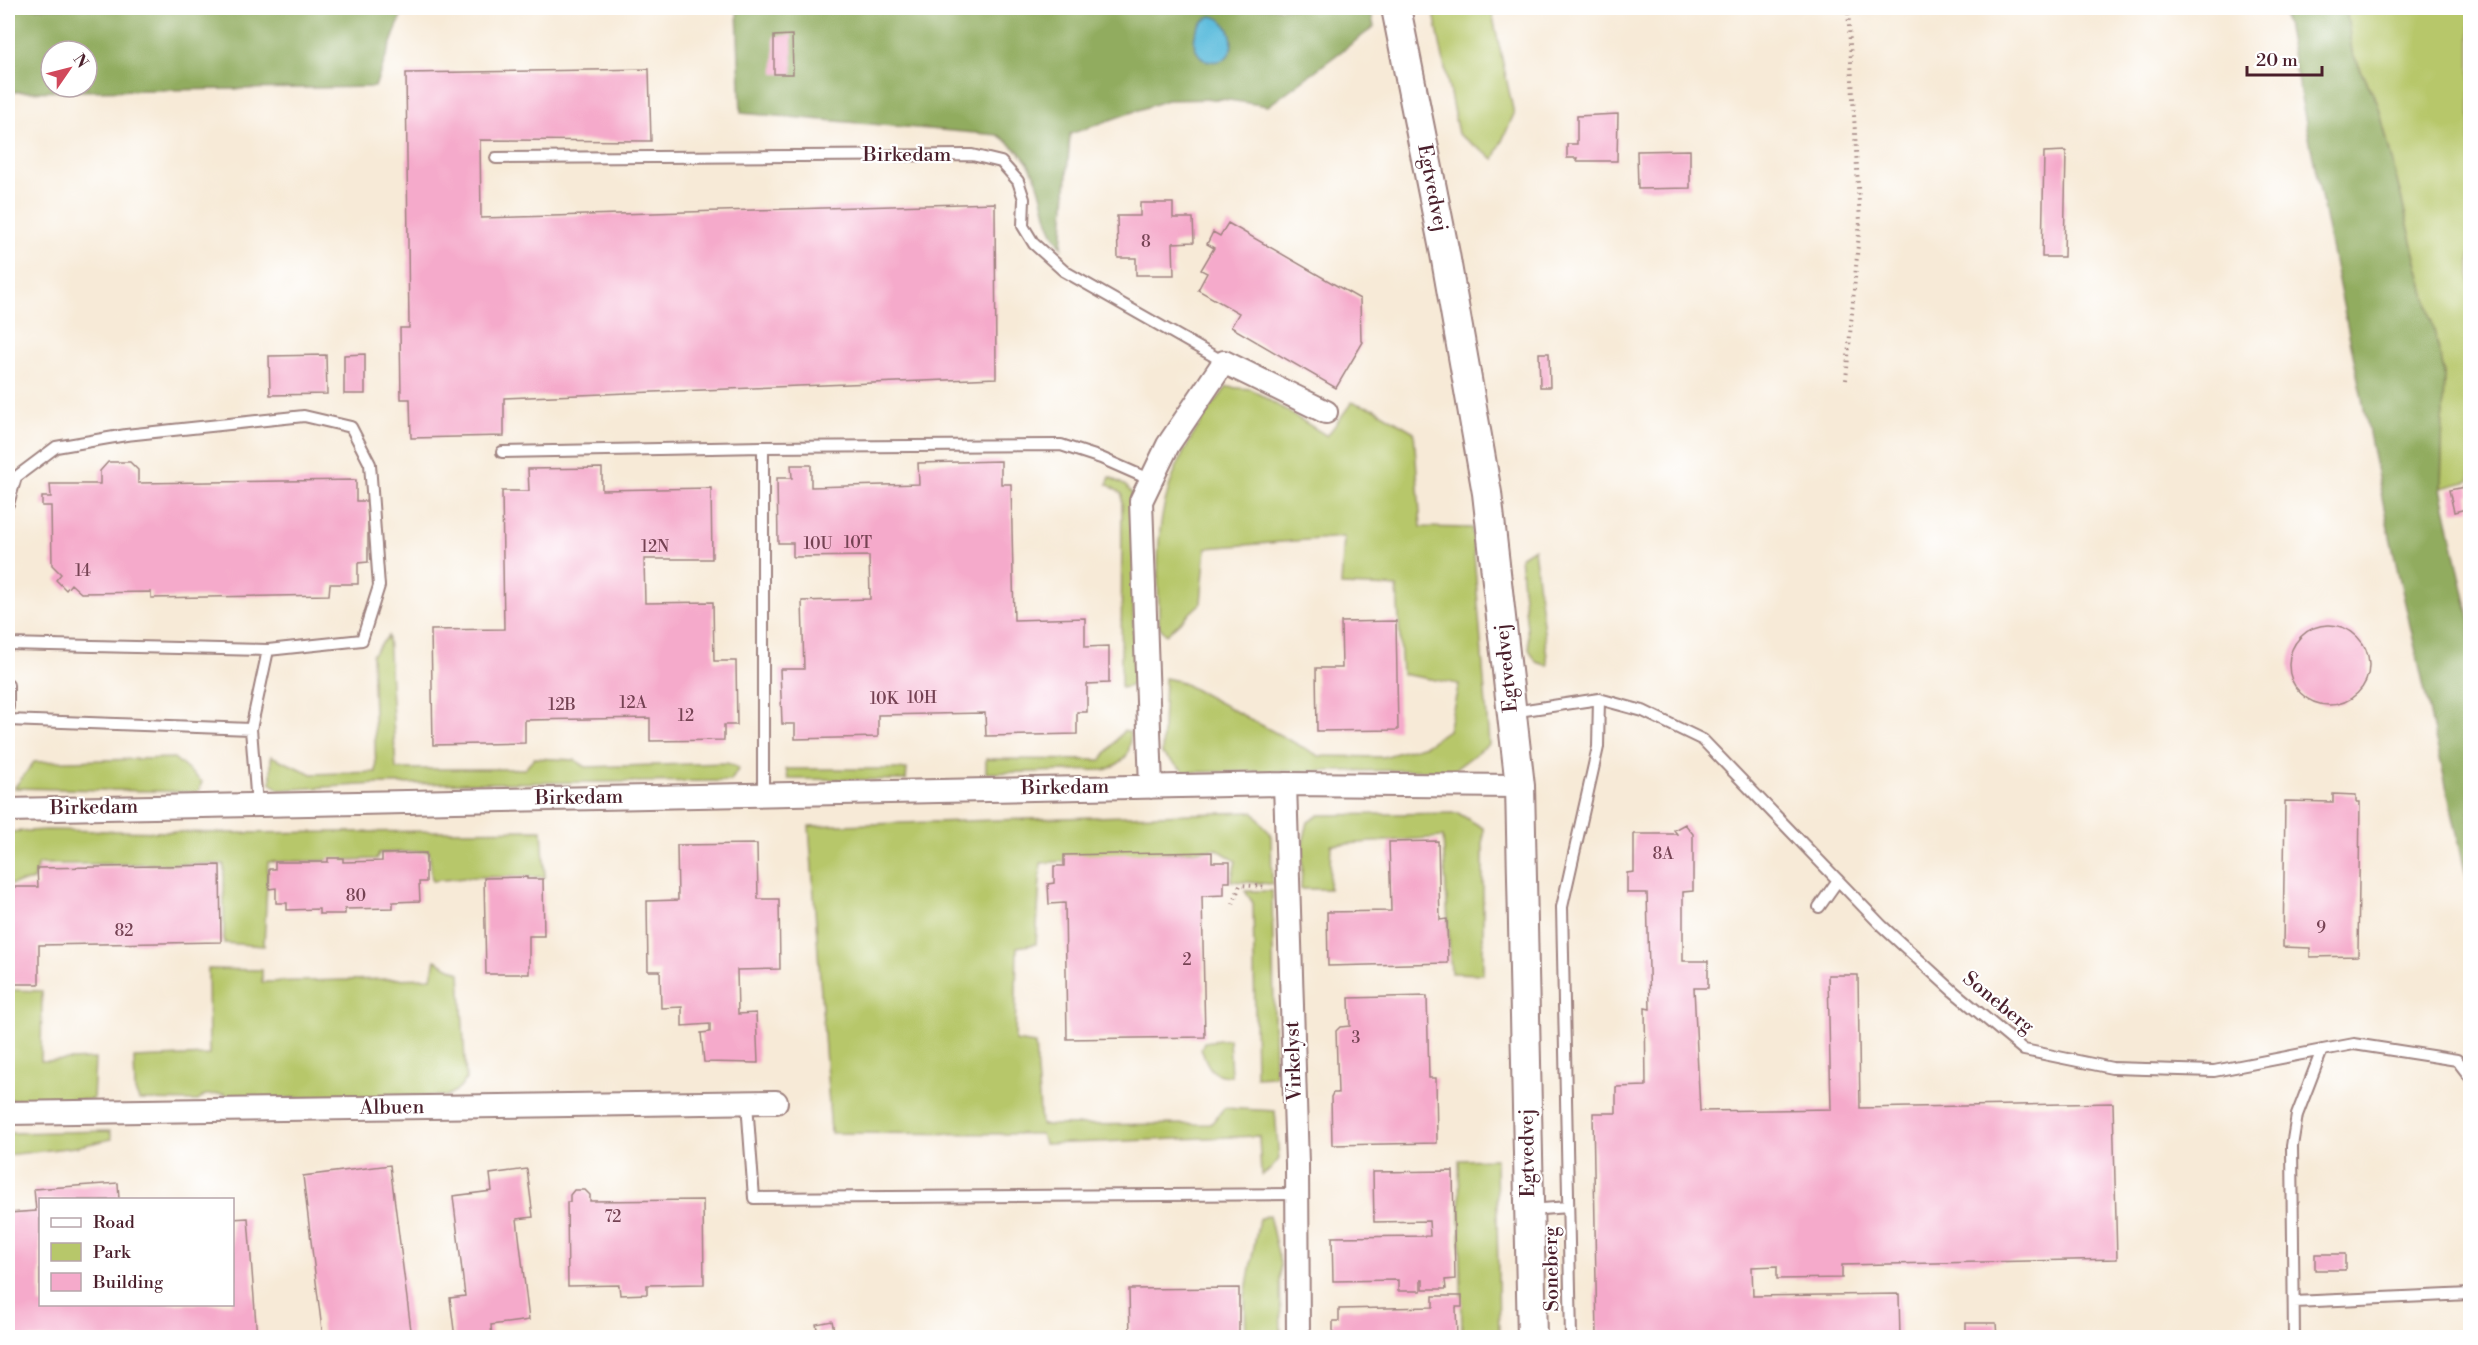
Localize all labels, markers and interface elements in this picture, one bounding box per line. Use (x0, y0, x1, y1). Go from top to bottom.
north arrow (39, 39, 99, 99)
scale bar (2247, 39, 2322, 77)
text: 20 m (2256, 49, 2298, 72)
text: N (69, 50, 92, 72)
street label: Egtvedvej (1411, 142, 1453, 234)
street label: Birkedam (862, 143, 952, 168)
house number: 8 (1141, 232, 1151, 252)
house number: 10T (844, 533, 872, 553)
house number: 10U (804, 534, 833, 554)
house number: 12N (641, 537, 669, 557)
house number: 14 (75, 561, 91, 581)
street label: Egtvedvej (1490, 622, 1524, 714)
house number: 10H (907, 688, 937, 708)
house number: 10K (870, 689, 900, 709)
house number: 12A (619, 693, 648, 713)
house number: 12B (548, 695, 576, 715)
house number: 12 (678, 706, 694, 726)
street label: Birkedam (1020, 775, 1110, 801)
street label: Birkedam (534, 785, 624, 811)
street label: Birkedam (49, 795, 139, 821)
house number: 8A (1653, 844, 1674, 864)
house number: 80 (346, 886, 366, 906)
house number: 9 (2316, 918, 2326, 938)
house number: 82 (115, 921, 133, 941)
house number: 2 (1182, 950, 1192, 970)
street label: Soneberg (1957, 967, 2039, 1040)
street label: Virkelyst (1280, 1020, 1308, 1103)
house number: 3 (1352, 1028, 1361, 1048)
street label: Albuen (359, 1095, 425, 1121)
street label: Egtvedvej (1515, 1108, 1541, 1198)
legend (39, 1198, 234, 1306)
house number: 72 (605, 1207, 622, 1227)
text: Road (93, 1211, 136, 1234)
street label: Soneberg (1539, 1226, 1565, 1312)
text: Park (93, 1241, 132, 1264)
text: Building (92, 1271, 164, 1294)

